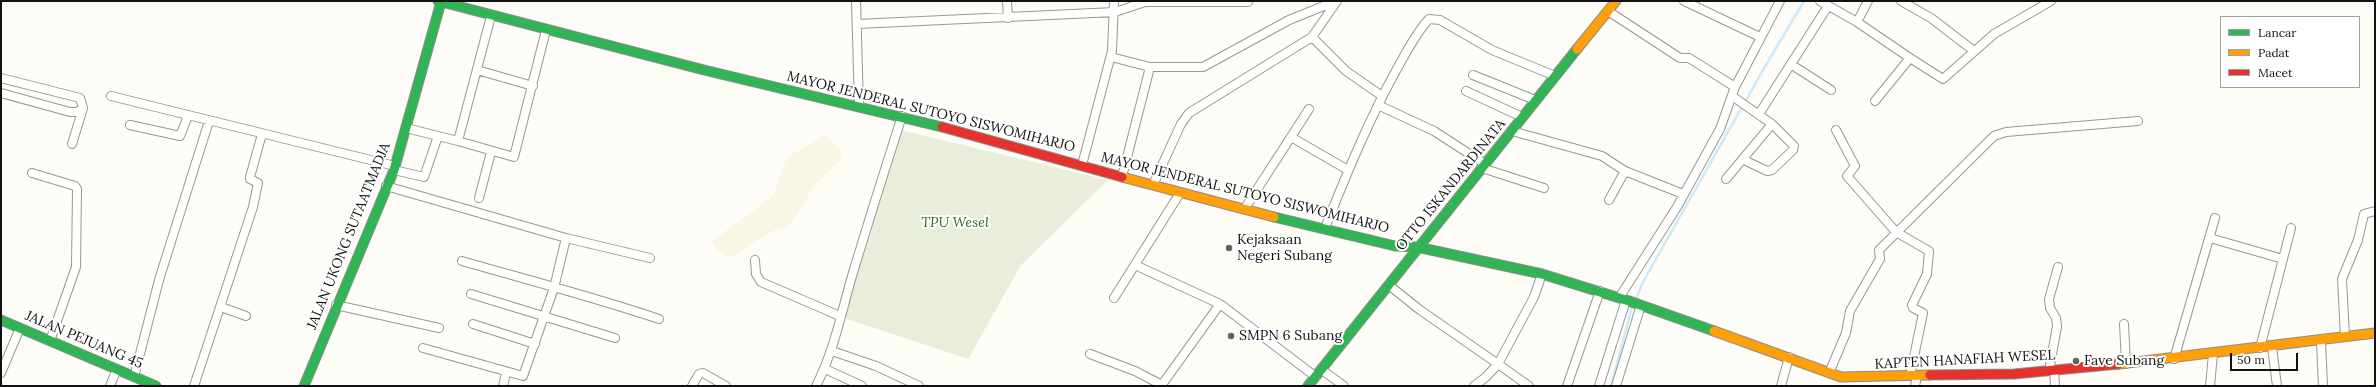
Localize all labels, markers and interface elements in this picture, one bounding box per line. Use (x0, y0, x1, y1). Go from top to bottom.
legend (2220, 16, 2360, 88)
text: Lancar (2258, 25, 2296, 40)
text: Padat (2258, 45, 2289, 60)
text: Macet (2258, 65, 2293, 80)
street label: MAYOR JENDERAL SUTOYO SISWOMIHARJO (785, 68, 1077, 156)
street label: OTTO ISKANDARDINATA (1393, 116, 1509, 254)
street label: JALAN UKONG SUTAATMADJA (304, 140, 394, 332)
street label: MAYOR JENDERAL SUTOYO SISWOMIHARJO (1099, 149, 1391, 237)
park label: TPU Wesel (921, 215, 989, 231)
place label: Kejaksaan Negeri Subang (1237, 232, 1332, 264)
marker: Kejaksaan Negeri Subang (1224, 243, 1234, 253)
street label: JALAN PEJUANG 45 (23, 308, 145, 372)
place label: SMPN 6 Subang (1239, 328, 1342, 344)
marker: SMPN 6 Subang (1226, 331, 1236, 341)
scale bar (2232, 345, 2300, 371)
street label: KAPTEN HANAFIAH WESEL (1874, 347, 2056, 373)
text: 50 m (2237, 352, 2265, 367)
place label: Fave Subang (2084, 353, 2164, 369)
marker: Fave Subang (2071, 356, 2081, 366)

